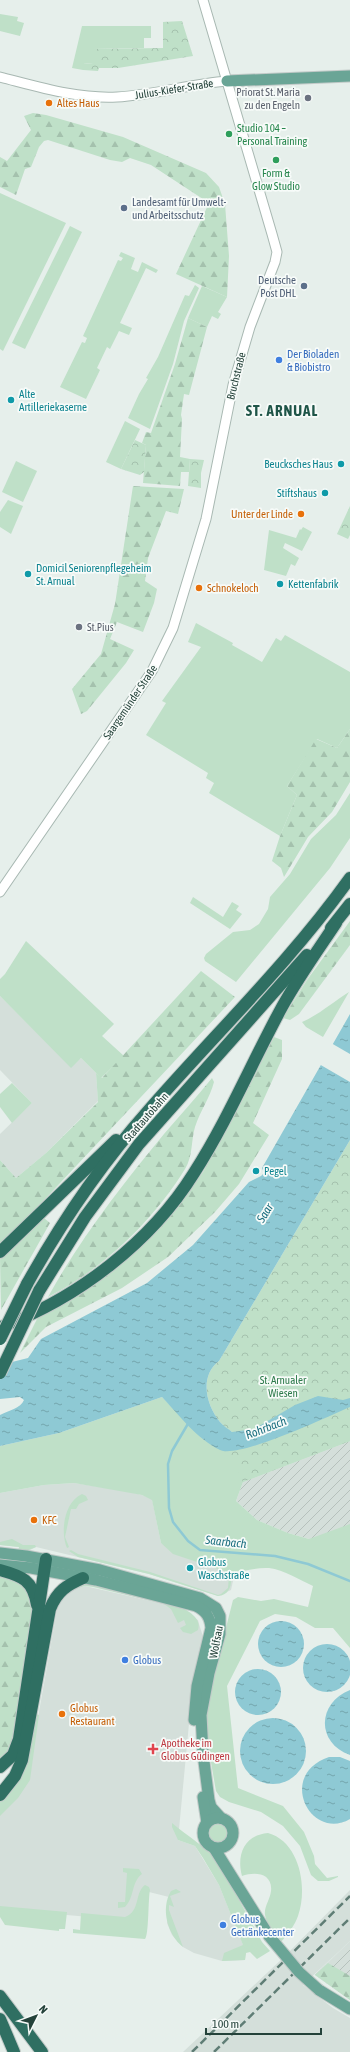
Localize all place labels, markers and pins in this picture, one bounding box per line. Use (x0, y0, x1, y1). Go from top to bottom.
place label: Priorat St. Maria zu den Engeln (236, 86, 300, 111)
marker: Priorat St. Maria zu den Engeln (303, 93, 313, 103)
place label: Altes Haus (57, 97, 100, 109)
marker: Altes Haus (44, 98, 54, 108)
place label: Studio 104 – Personal Training (237, 122, 307, 147)
marker: Studio 104 – Personal Training (224, 129, 234, 139)
marker: Form & Glow Studio (271, 155, 281, 165)
place label: Form & Glow Studio (252, 167, 300, 192)
place label: Landesamt für Umwelt- und Arbeitsschutz (132, 196, 227, 221)
marker: Landesamt für Umwelt- und Arbeitsschutz (119, 203, 129, 213)
place label: Deutsche Post DHL (258, 274, 297, 299)
marker: Deutsche Post DHL (299, 281, 309, 291)
place label: Der Bioladen & Biobistro (287, 348, 339, 373)
marker: Der Bioladen & Biobistro (274, 355, 284, 365)
place label: Alte Artilleriekaserne (19, 388, 87, 413)
marker: Alte Artilleriekaserne (6, 395, 16, 405)
place label: Beucksches Haus (264, 458, 333, 470)
marker: Beucksches Haus (336, 459, 346, 469)
place label: Stiftshaus (277, 487, 317, 499)
marker: Stiftshaus (320, 488, 330, 498)
place label: Unter der Linde (231, 508, 293, 520)
marker: Unter der Linde (296, 509, 306, 519)
place label: Domicil Seniorenpflegeheim St. Arnual (36, 562, 151, 587)
marker: Domicil Seniorenpflegeheim St. Arnual (23, 569, 33, 579)
place label: Kettenfabrik (288, 578, 339, 590)
marker: Kettenfabrik (275, 579, 285, 589)
place label: Schnokeloch (207, 582, 259, 594)
marker: Schnokeloch (194, 583, 204, 593)
place label: St.Pius (87, 621, 114, 633)
marker: St.Pius (74, 622, 84, 632)
place label: Pegel (264, 1165, 287, 1177)
marker: Pegel (251, 1166, 261, 1176)
place label: KFC (42, 1514, 57, 1526)
marker: KFC (29, 1515, 39, 1525)
place label: Globus Waschstraße (198, 1556, 249, 1581)
marker: Globus Waschstraße (185, 1563, 195, 1573)
place label: Globus (133, 1654, 161, 1666)
marker: Globus (120, 1655, 130, 1665)
place label: Globus Restaurant (70, 1702, 115, 1727)
marker: Globus Restaurant (57, 1709, 67, 1719)
place label: Apotheke im Globus Güdingen (161, 1737, 230, 1762)
marker: Apotheke im Globus Güdingen (148, 1744, 158, 1754)
place label: Globus Getränkecenter (231, 1913, 294, 1938)
marker: Globus Getränkecenter (218, 1920, 228, 1930)

